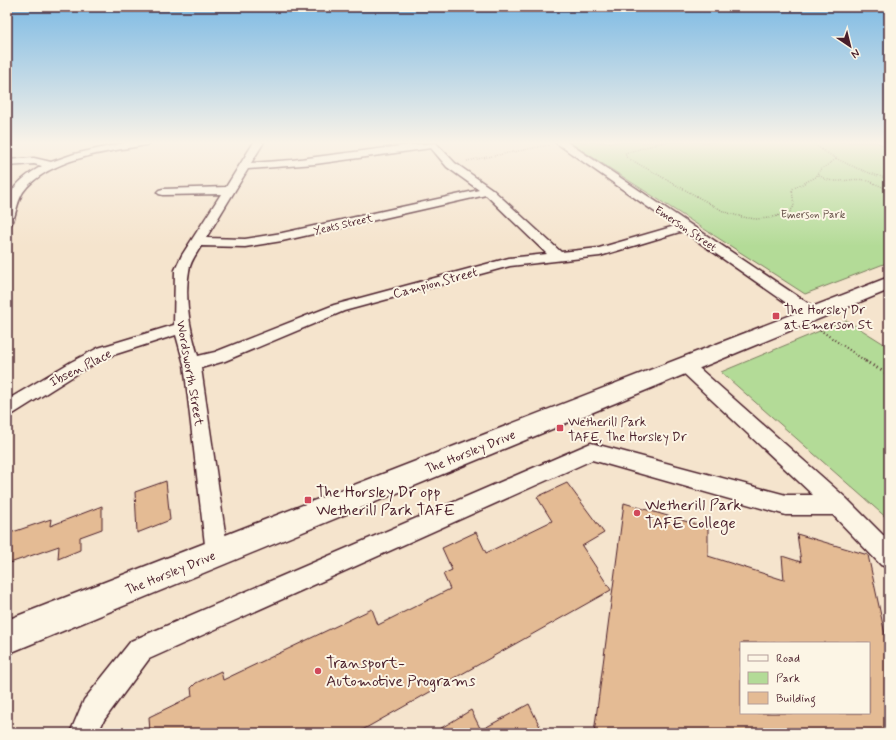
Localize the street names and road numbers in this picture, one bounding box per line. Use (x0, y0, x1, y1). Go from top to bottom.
street label: Emerson Street (652, 203, 719, 255)
street label: Yeats Street (312, 211, 375, 239)
street label: Campion Street (391, 264, 480, 303)
street label: Wordsworth Street (172, 319, 207, 428)
street label: Ibsen Place (47, 345, 115, 391)
street label: The Horsley Drive (423, 426, 518, 478)
street label: The Horsley Drive (123, 547, 218, 599)

